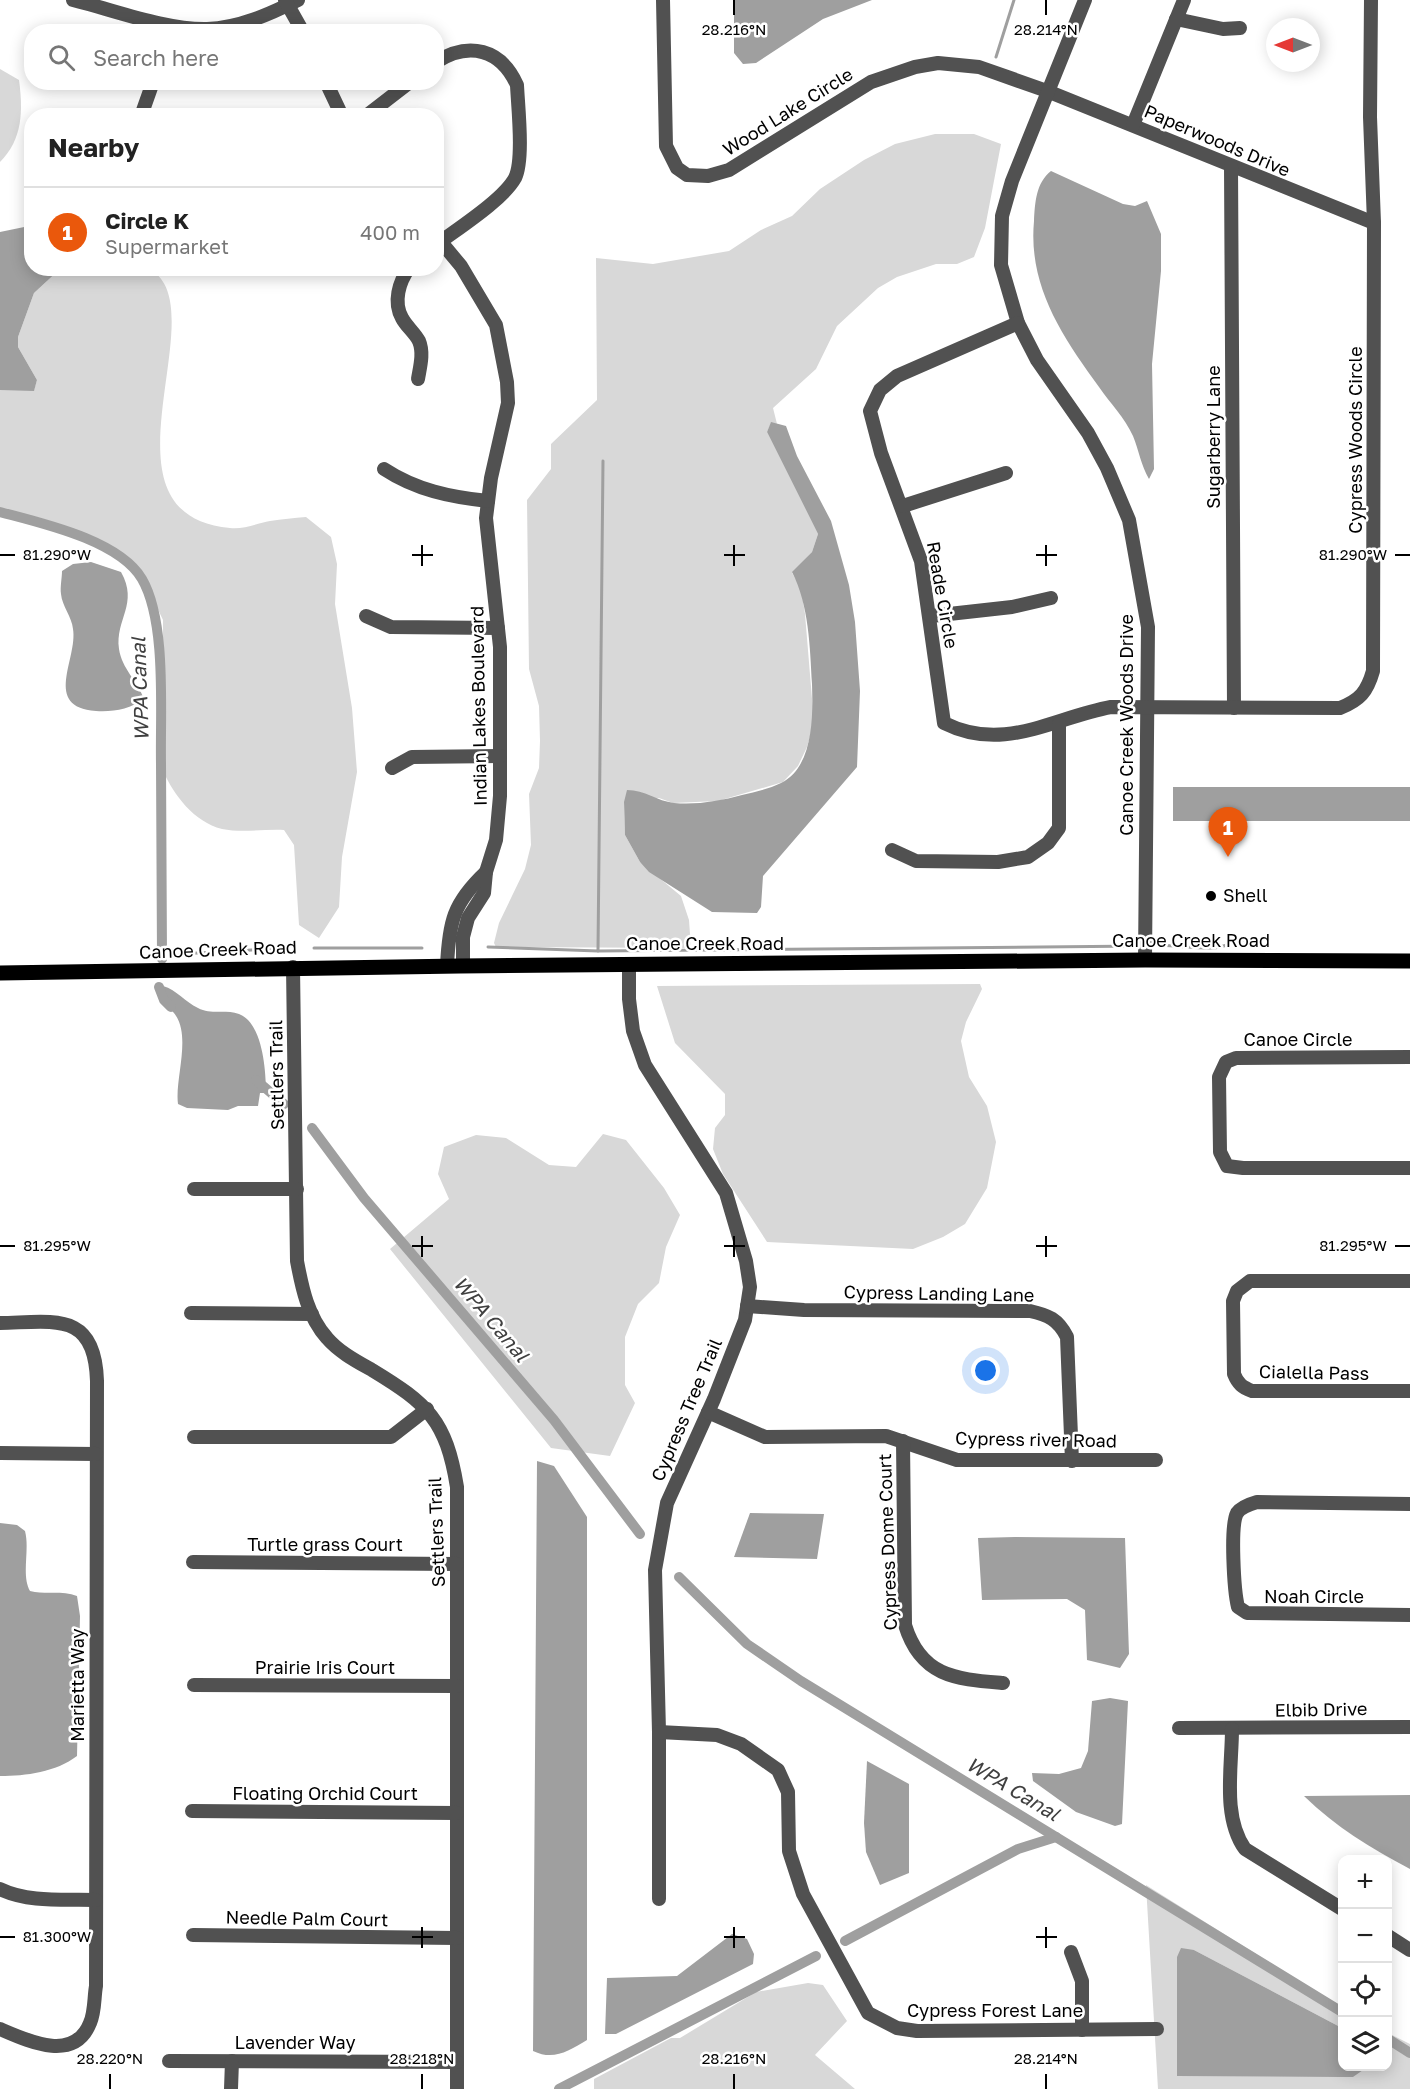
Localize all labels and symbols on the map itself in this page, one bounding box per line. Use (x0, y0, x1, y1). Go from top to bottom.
north arrow (1266, 18, 1320, 72)
text: 28.216°N (702, 20, 766, 38)
text: 28.214°N (1014, 20, 1078, 38)
street label: Wood Lake Circle (719, 62, 856, 160)
street label: Paperwoods Drive (1141, 99, 1294, 181)
street label: Cypress Woods Circle (1344, 346, 1366, 534)
street label: Sugarberry Lane (1202, 365, 1224, 509)
street label: Reade Circle (923, 540, 963, 650)
text: 81.290°W (23, 545, 91, 563)
text: 81.290°W (1319, 545, 1387, 563)
street label: Indian Lakes Boulevard (465, 606, 491, 806)
street label: Canoe Creek Woods Drive (1115, 614, 1137, 836)
water label: WPA Canal (125, 636, 153, 741)
pin: 1 (1208, 808, 1248, 857)
place label: Shell (1223, 884, 1268, 906)
marker: Shell (1204, 889, 1218, 903)
street label: Canoe Creek Road (1112, 929, 1270, 951)
street label: Canoe Creek Road (626, 932, 784, 954)
street label: Canoe Creek Road (139, 935, 297, 963)
street label: Settlers Trail (264, 1019, 288, 1130)
street label: Canoe Circle (1244, 1028, 1352, 1050)
text: 81.295°W (23, 1236, 91, 1254)
text: 81.295°W (1319, 1236, 1387, 1254)
water label: WPA Canal (449, 1271, 535, 1366)
street label: Cypress Landing Lane (844, 1280, 1034, 1306)
street label: Cypress Tree Trail (646, 1335, 726, 1484)
your location (971, 1356, 1000, 1385)
street label: Cialella Pass (1259, 1360, 1369, 1384)
street label: Cypress river Road (955, 1427, 1117, 1451)
street label: Cypress Dome Court (873, 1453, 901, 1631)
street label: Settlers Trail (423, 1476, 449, 1588)
street label: Turtle grass Court (247, 1533, 403, 1555)
street label: Noah Circle (1264, 1585, 1364, 1607)
street label: Marietta Way (66, 1628, 88, 1742)
street label: Prairie Iris Court (255, 1656, 395, 1678)
street label: Elbib Drive (1274, 1697, 1368, 1721)
water label: WPA Canal (963, 1751, 1065, 1826)
street label: Floating Orchid Court (232, 1782, 418, 1804)
street label: Needle Palm Court (226, 1906, 389, 1930)
text: 81.300°W (23, 1927, 91, 1945)
street label: Cypress Forest Lane (907, 1999, 1083, 2021)
street label: Lavender Way (235, 2031, 355, 2053)
text: 28.220°N (77, 2049, 143, 2067)
text: 28.218°N (390, 2049, 454, 2067)
text: 28.216°N (702, 2049, 766, 2067)
text: 28.214°N (1014, 2049, 1078, 2067)

